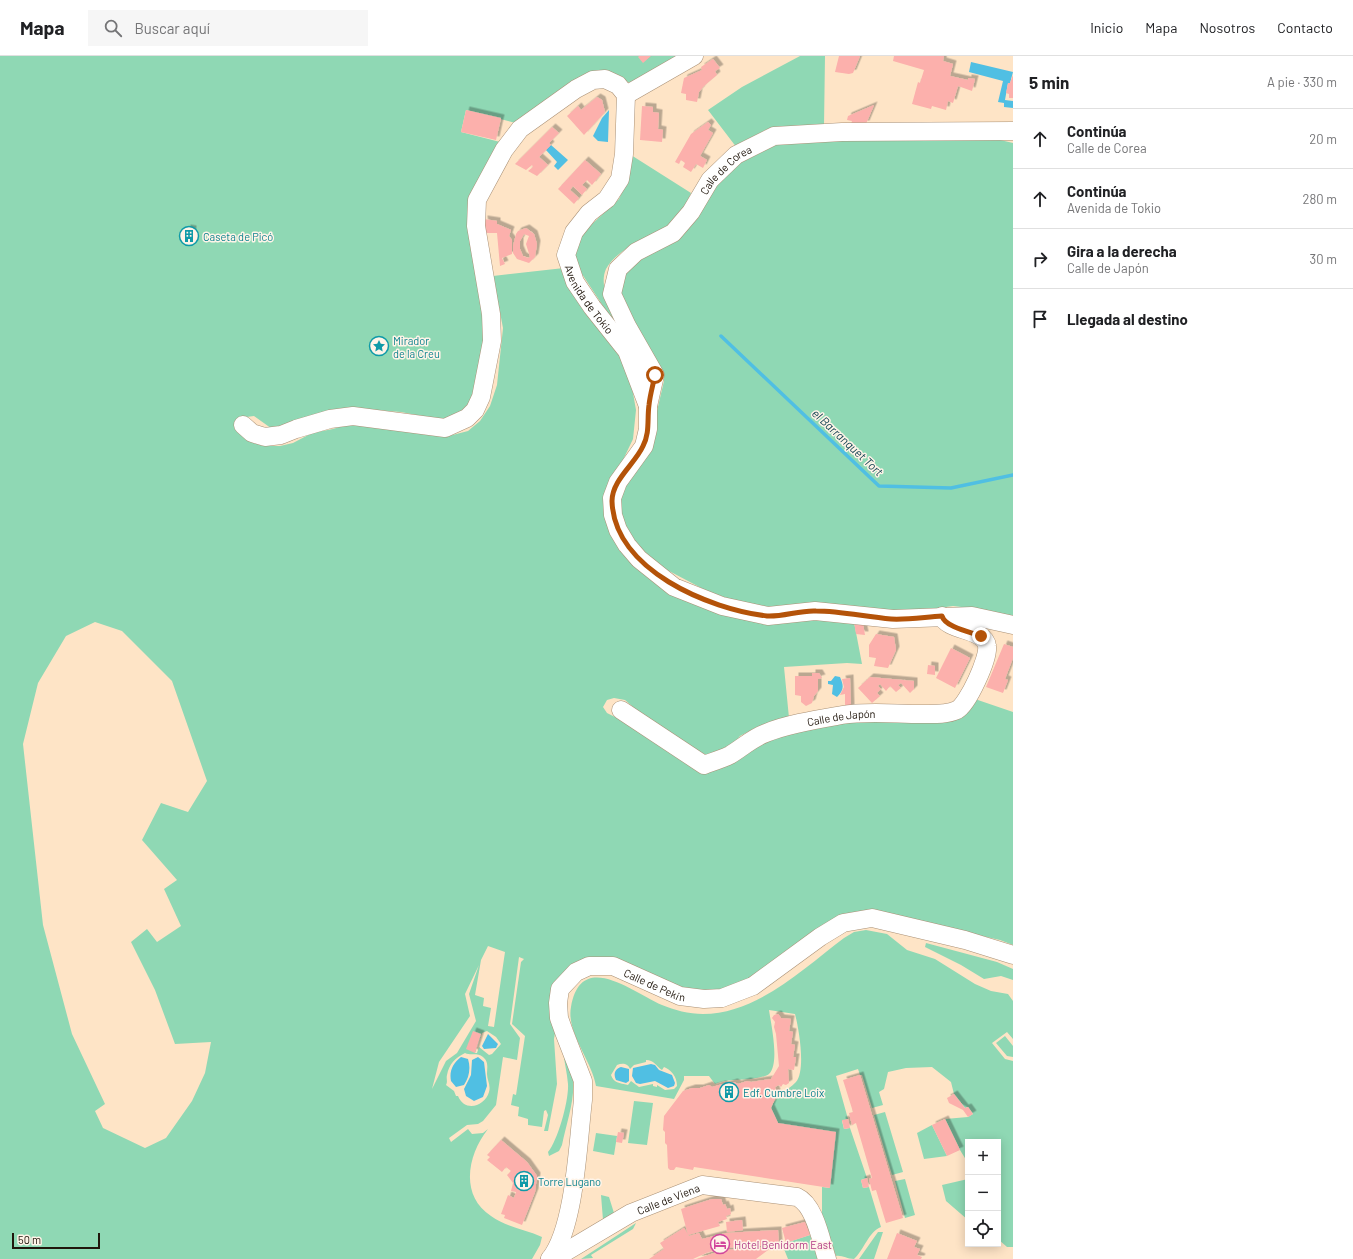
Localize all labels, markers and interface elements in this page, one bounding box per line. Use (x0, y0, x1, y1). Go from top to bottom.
search box (88, 10, 368, 46)
text: Mapa (20, 16, 64, 39)
icon: search (102, 17, 124, 39)
text: Buscar aquí (134, 19, 210, 37)
text: Inicio (1090, 19, 1123, 36)
text: Mapa (1145, 19, 1177, 36)
text: Nosotros (1199, 19, 1255, 36)
text: Contacto (1277, 19, 1333, 36)
text: 5 min (1029, 72, 1069, 92)
text: A pie · 330 m (1267, 74, 1337, 90)
text: Continúa (1067, 122, 1127, 140)
icon: ahead (1029, 128, 1051, 150)
text: 20 m (1309, 131, 1337, 147)
text: Calle de Corea (1067, 140, 1147, 156)
street label: Calle de Corea (697, 142, 753, 196)
text: Continúa (1067, 182, 1127, 200)
icon: ahead (1029, 188, 1051, 210)
text: 280 m (1303, 191, 1337, 207)
text: Avenida de Tokio (1067, 200, 1161, 216)
building icon: Caseta de Picó (178, 225, 200, 247)
place label: Caseta de Picó (203, 230, 273, 243)
text: Gira a la derecha (1067, 242, 1177, 260)
icon: right (1029, 248, 1051, 270)
text: 30 m (1310, 251, 1337, 267)
text: Calle de Japón (1067, 260, 1149, 276)
street label: Avenida de Tokio (563, 263, 617, 336)
icon: arrive (1029, 308, 1051, 330)
text: Llegada al destino (1067, 310, 1188, 328)
place label: Mirador de la Creu (393, 334, 440, 360)
place icon: Mirador de la Creu (368, 335, 390, 357)
route start (646, 366, 664, 384)
water label: el Barranquet Tort (810, 406, 887, 479)
route end (972, 627, 990, 645)
street label: Calle de Japón (806, 706, 876, 728)
street label: Calle de Pekin (622, 965, 686, 1003)
building icon: Edf. Cumbre Loix (718, 1081, 740, 1103)
place label: Edf. Cumbre Loix (743, 1086, 824, 1099)
map controls (965, 1139, 1001, 1247)
button: + (965, 1139, 1001, 1175)
building icon: Torre Lugano (513, 1170, 535, 1192)
place label: Torre Lugano (538, 1175, 601, 1188)
button: − (965, 1175, 1001, 1211)
street label: Calle de Viena (635, 1180, 701, 1217)
button: locate (965, 1211, 1001, 1247)
scale bar (12, 1231, 100, 1250)
text: 50 m (18, 1233, 41, 1246)
hotel icon: Hotel Benidorm East (709, 1233, 731, 1255)
place label: Hotel Benidorm East (734, 1238, 832, 1251)

